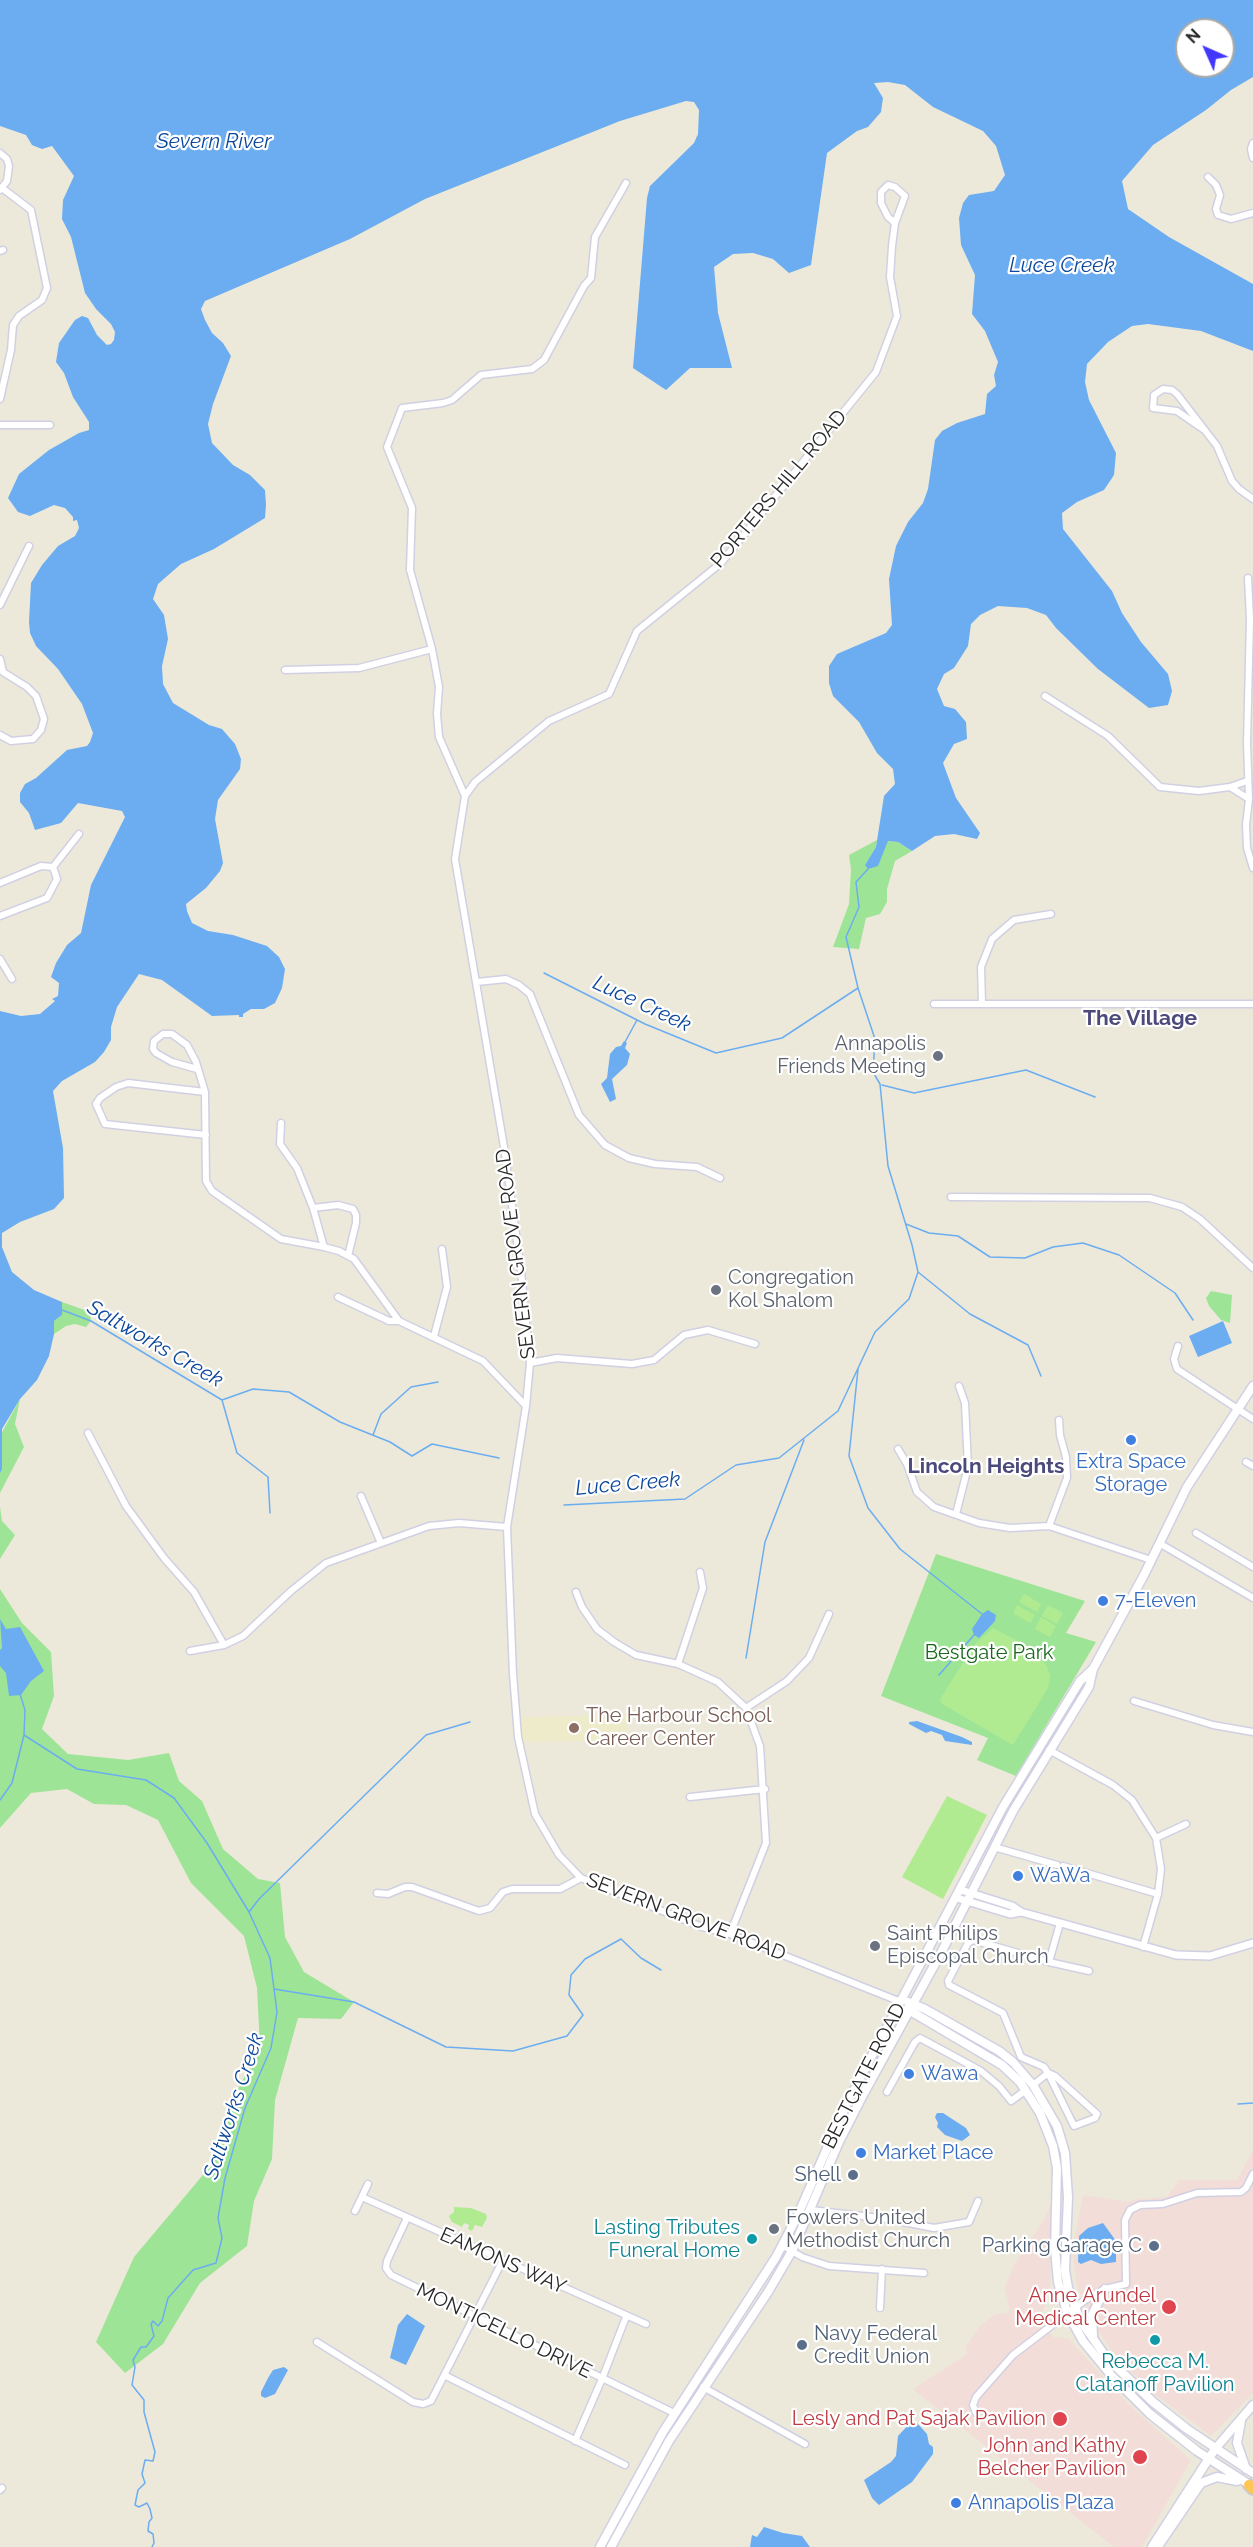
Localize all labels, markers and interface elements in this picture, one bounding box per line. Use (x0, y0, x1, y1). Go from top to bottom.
north arrow (1175, 18, 1235, 78)
text: N (1182, 25, 1204, 47)
water label: Severn River (157, 129, 271, 155)
water label: Luce Creek (1009, 253, 1115, 279)
street label: PORTERS HILL ROAD (706, 405, 852, 573)
water label: Luce Creek (589, 970, 695, 1038)
district label: The Village (1083, 1006, 1197, 1032)
place label: Annapolis Friends Meeting (777, 1032, 926, 1079)
marker: Annapolis Friends Meeting (931, 1049, 945, 1063)
street label: SEVERN GROVE ROAD (491, 1147, 541, 1361)
place label: Congregation Kol Shalom (728, 1266, 854, 1313)
marker: Congregation Kol Shalom (709, 1283, 723, 1297)
water label: Saltworks Creek (83, 1295, 227, 1393)
marker: Extra Space Storage (1124, 1433, 1138, 1447)
place label: Extra Space Storage (1076, 1450, 1186, 1497)
district label: Lincoln Heights (908, 1454, 1064, 1480)
water label: Luce Creek (574, 1467, 682, 1501)
place label: 7-Eleven (1115, 1589, 1196, 1613)
marker: 7-Eleven (1096, 1594, 1110, 1608)
park label: Bestgate Park (925, 1641, 1053, 1665)
place label: The Harbour School Career Center (586, 1704, 772, 1751)
marker: The Harbour School Career Center (567, 1721, 581, 1735)
place label: WaWa (1030, 1864, 1090, 1888)
street label: SEVERN GROVE ROAD (583, 1868, 789, 1966)
marker: WaWa (1011, 1869, 1025, 1883)
place label: Saint Philips Episcopal Church (887, 1922, 1049, 1969)
marker: Saint Philips Episcopal Church (868, 1939, 882, 1953)
street label: BESTGATE ROAD (817, 1999, 911, 2153)
water label: Saltworks Creek (198, 2029, 270, 2183)
place label: Wawa (921, 2062, 978, 2086)
marker: Wawa (902, 2067, 916, 2081)
place label: Market Place (873, 2141, 993, 2165)
marker: Market Place (854, 2146, 868, 2160)
place label: Shell (795, 2163, 841, 2187)
marker: Shell (846, 2168, 860, 2182)
place label: Fowlers United Methodist Church (786, 2206, 950, 2253)
place label: Lasting Tributes Funeral Home (594, 2216, 740, 2263)
street label: EAMONS WAY (436, 2222, 570, 2300)
marker: Fowlers United Methodist Church (767, 2222, 781, 2236)
marker: Lasting Tributes Funeral Home (745, 2232, 759, 2246)
place label: Parking Garage C (982, 2234, 1142, 2258)
marker: Parking Garage C (1147, 2239, 1161, 2253)
street label: MONTICELLO DRIVE (412, 2278, 596, 2384)
place label: Anne Arundel Medical Center (1015, 2284, 1156, 2331)
marker: Anne Arundel Medical Center (1160, 2298, 1178, 2316)
place label: Navy Federal Credit Union (814, 2322, 937, 2369)
marker: Rebecca M. Clatanoff Pavilion (1148, 2333, 1162, 2347)
marker: Navy Federal Credit Union (795, 2338, 809, 2352)
place label: Rebecca M. Clatanoff Pavilion (1076, 2350, 1234, 2397)
place label: Lesly and Pat Sajak Pavilion (792, 2407, 1046, 2431)
marker: Lesly and Pat Sajak Pavilion (1051, 2410, 1069, 2428)
place label: John and Kathy Belcher Pavilion (978, 2434, 1126, 2481)
marker: John and Kathy Belcher Pavilion (1131, 2448, 1149, 2466)
place label: Annapolis Plaza (968, 2491, 1114, 2515)
marker: Annapolis Plaza (949, 2496, 963, 2510)

